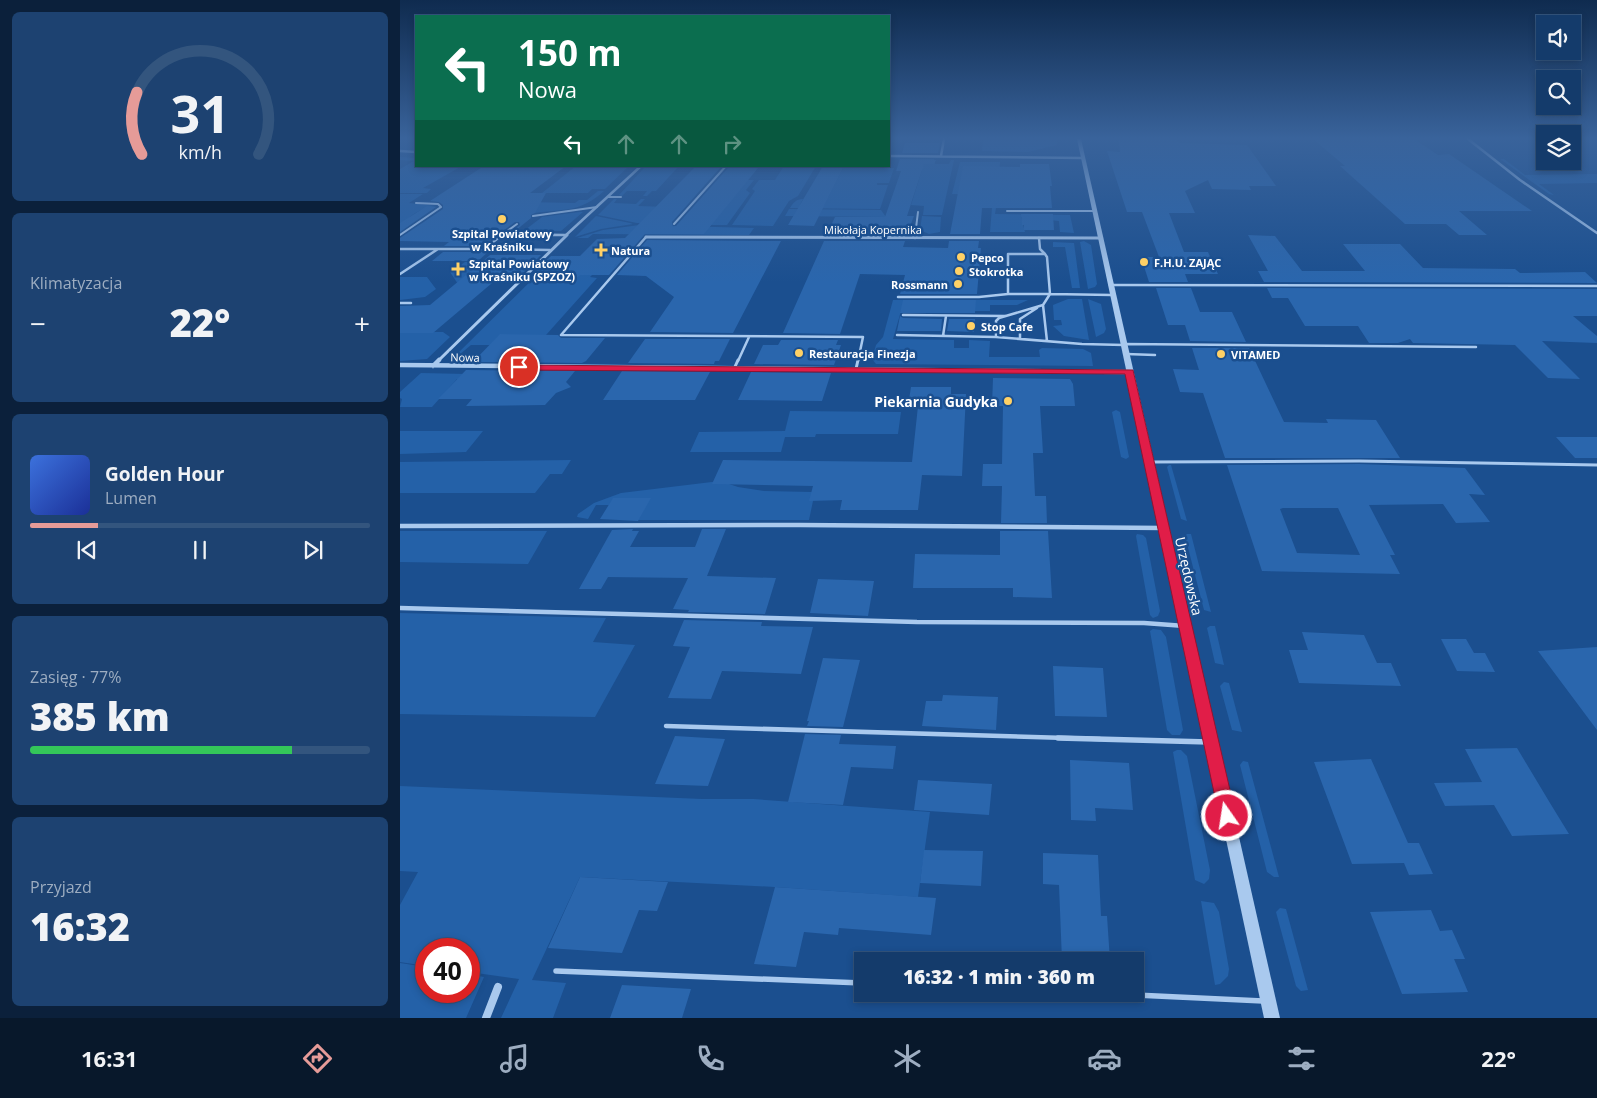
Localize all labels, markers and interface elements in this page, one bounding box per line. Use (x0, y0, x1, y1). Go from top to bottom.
map controls (1536, 15, 1581, 170)
button: sound (1536, 15, 1581, 60)
text: 150 m (518, 29, 622, 76)
icon: left (435, 35, 500, 100)
button: search (1536, 70, 1581, 115)
text: Nowa (518, 74, 577, 104)
text: 31 (170, 77, 230, 148)
button: layers (1536, 125, 1581, 170)
icon: left (559, 130, 587, 158)
icon: ahead (612, 130, 640, 158)
icon: ahead (665, 130, 693, 158)
icon: right (718, 130, 746, 158)
text: km/h (178, 140, 222, 164)
marker: Szpital Powiatowy w Kraśniku (496, 213, 508, 225)
street label: Mikołaja Kopernika (824, 222, 922, 237)
place label: Szpital Powiatowy w Kraśniku (452, 226, 553, 254)
place label: Natura (611, 243, 650, 258)
marker: Natura (595, 244, 607, 256)
place label: Pepco (971, 250, 1004, 265)
marker: Pepco (955, 251, 967, 263)
place label: F.H.U. ZAJĄC (1154, 255, 1221, 270)
place label: Szpital Powiatowy w Kraśniku (SPZOZ) (469, 256, 575, 284)
marker: F.H.U. ZAJĄC (1138, 256, 1150, 268)
marker: Szpital Powiatowy w Kraśniku (SPZOZ) (451, 262, 465, 276)
place label: Stokrotka (969, 264, 1024, 279)
marker: Stokrotka (953, 265, 965, 277)
text: Klimatyzacja (30, 272, 122, 294)
place label: Rossmann (891, 277, 948, 292)
marker: Rossmann (952, 278, 964, 290)
text: 22° (170, 296, 230, 348)
text: − (30, 304, 46, 342)
text: + (354, 304, 370, 342)
place label: Stop Cafe (981, 319, 1033, 334)
marker: Stop Cafe (965, 320, 977, 332)
pin (498, 346, 540, 388)
place label: Restauracja Finezja (809, 346, 916, 361)
marker: Restauracja Finezja (793, 347, 805, 359)
place label: VITAMED (1231, 347, 1280, 362)
marker: VITAMED (1215, 348, 1227, 360)
street label: Nowa (450, 349, 480, 365)
icon: arrive (505, 353, 533, 381)
place label: Piekarnia Gudyka (874, 392, 998, 411)
marker: Piekarnia Gudyka (1002, 395, 1014, 407)
text: Golden Hour (105, 461, 224, 487)
text: Lumen (105, 487, 157, 509)
street label: Urzędowska (1171, 535, 1207, 617)
icon: previous (73, 536, 101, 564)
icon: pause (186, 536, 214, 564)
icon: next (299, 536, 327, 564)
text: Zasięg · 77% (30, 666, 121, 688)
text: 385 km (30, 690, 170, 742)
position arrow (1200, 789, 1252, 841)
text: Przyjazd (30, 876, 92, 898)
text: 16:32 (30, 900, 130, 952)
speed limit sign: 40 (415, 938, 480, 1003)
text: 16:32 · 1 min · 360 m (903, 964, 1095, 990)
icon: directions (300, 1041, 335, 1076)
icon: music (497, 1041, 532, 1076)
icon: phone (693, 1041, 728, 1076)
icon: climate (890, 1041, 925, 1076)
icon: car (1087, 1041, 1122, 1076)
icon: filters (1284, 1041, 1319, 1076)
text: 16:31 (81, 1043, 138, 1073)
text: 22° (1481, 1043, 1516, 1073)

